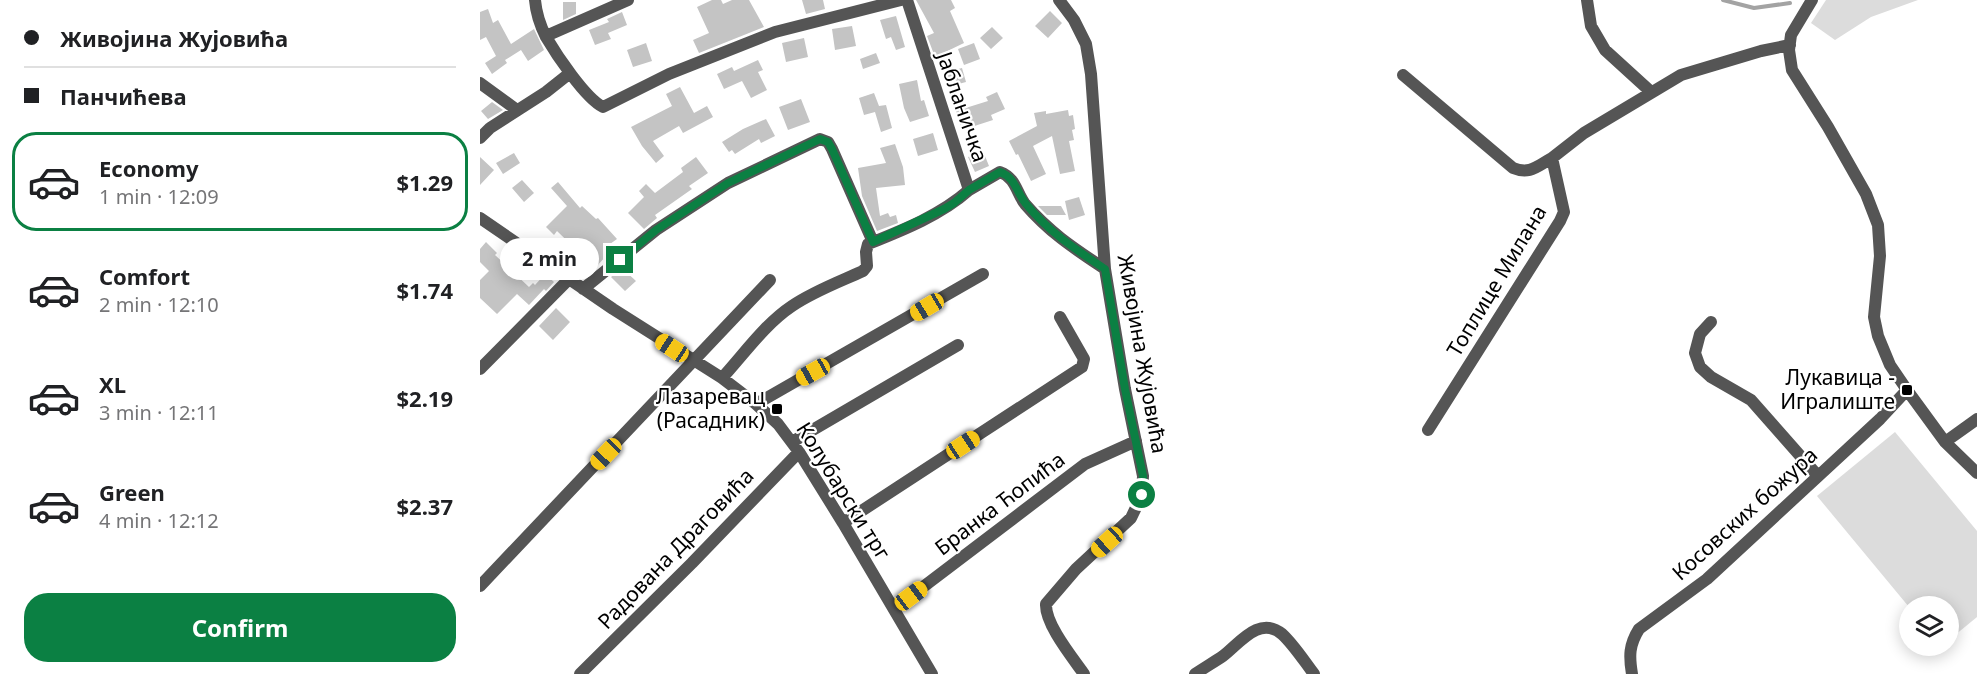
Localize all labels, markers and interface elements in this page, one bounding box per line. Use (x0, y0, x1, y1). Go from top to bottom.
text: Живојина Жујовића (60, 23, 288, 53)
street label: Јабланичка (930, 46, 995, 165)
text: Панчићева (60, 81, 187, 111)
text: Economy (99, 153, 198, 183)
icon: car (27, 155, 81, 209)
text: $1.29 (396, 167, 453, 197)
text: 1 min · 12:09 (99, 183, 219, 210)
street label: Топлице Милана (1440, 200, 1552, 361)
callout: 2 min (500, 239, 599, 281)
text: 2 min (522, 245, 577, 272)
route end (606, 246, 633, 273)
street label: Живојина Жујовића (1112, 252, 1174, 456)
text: Comfort (99, 261, 190, 291)
icon: car (27, 263, 81, 317)
text: $1.74 (396, 275, 453, 305)
car (907, 290, 947, 324)
text: 2 min · 12:10 (99, 291, 219, 318)
car (652, 331, 692, 365)
car (793, 355, 833, 389)
place label: Лукавица - Игралиште (1780, 363, 1895, 415)
text: XL (99, 369, 126, 399)
icon: car (27, 371, 81, 425)
place label: Лазаревац (Расадник) (656, 382, 765, 434)
text: $2.19 (396, 383, 453, 413)
marker: Лукавица - Игралиште (1900, 383, 1914, 397)
text: 3 min · 12:11 (99, 399, 219, 426)
marker: Лазаревац (Расадник) (770, 402, 784, 416)
street label: Колубарски трг (790, 417, 897, 564)
car (943, 428, 983, 462)
car (587, 435, 625, 473)
street label: Косовских божура (1666, 441, 1823, 586)
street label: Бранка Ћопића (929, 445, 1070, 561)
street label: Радована Драговића (591, 462, 759, 635)
text: Green (99, 477, 165, 507)
icon: car (27, 479, 81, 533)
route start (1128, 481, 1155, 508)
text: $2.37 (396, 491, 453, 521)
text: 4 min · 12:12 (99, 507, 219, 534)
car (1088, 523, 1126, 561)
car (891, 578, 931, 614)
button: Confirm (24, 593, 456, 662)
map controls (1899, 596, 1959, 656)
button: layers (1899, 596, 1959, 656)

